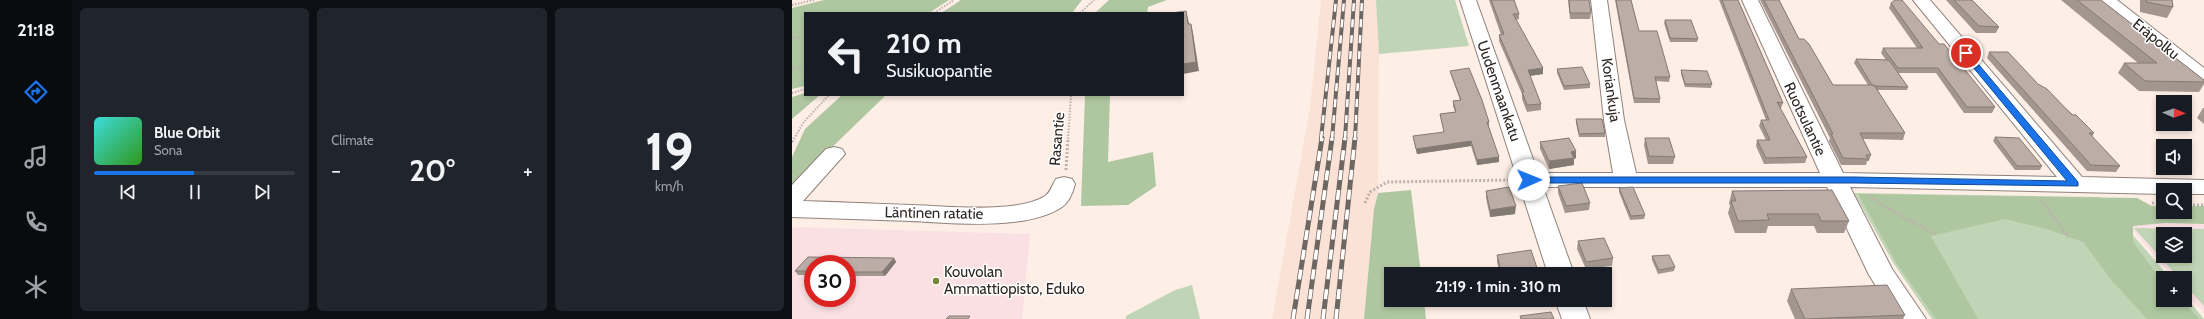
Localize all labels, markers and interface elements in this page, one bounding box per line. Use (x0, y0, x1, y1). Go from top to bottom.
street label: Eräpolku (2129, 15, 2183, 63)
text: 21:18 (17, 19, 55, 41)
text: 210 m (886, 26, 962, 60)
icon: left (820, 28, 872, 80)
pin (1949, 36, 1983, 70)
street label: Uudenmaankatu (1473, 38, 1525, 144)
icon: arrive (1955, 42, 1977, 64)
street label: Koriankuja (1598, 57, 1625, 124)
text: Susikuopantie (886, 60, 992, 82)
icon: directions (22, 78, 50, 106)
street label: Ruotsulantie (1780, 79, 1830, 159)
north arrow (2156, 95, 2192, 131)
map controls (2156, 95, 2192, 307)
street label: Rasantie (1046, 111, 1068, 167)
text: 19 (645, 120, 694, 183)
text: Blue Orbit (154, 124, 220, 142)
text: Climate (331, 132, 374, 148)
button: sound (2156, 139, 2192, 175)
text: Sona (154, 142, 182, 158)
icon: music (22, 143, 50, 171)
text: 20° (409, 152, 455, 189)
text: − (331, 157, 341, 184)
text: + (523, 157, 533, 184)
position arrow (1508, 159, 1550, 201)
text: km/h (655, 178, 684, 194)
icon: previous (117, 181, 139, 203)
icon: pause (184, 181, 206, 203)
icon: next (251, 181, 273, 203)
button: search (2156, 183, 2192, 219)
street label: Läntinen ratatie (884, 203, 984, 223)
icon: phone (22, 208, 50, 236)
button: layers (2156, 227, 2192, 263)
speed limit sign: 30 (804, 255, 856, 307)
place label: Kouvolan Ammattiopisto, Eduko (944, 263, 1085, 298)
button: + (2156, 271, 2192, 307)
icon: climate (22, 273, 50, 301)
marker: Kouvolan Ammattiopisto, Eduko (931, 276, 941, 286)
text: 21:19 · 1 min · 310 m (1435, 278, 1561, 296)

